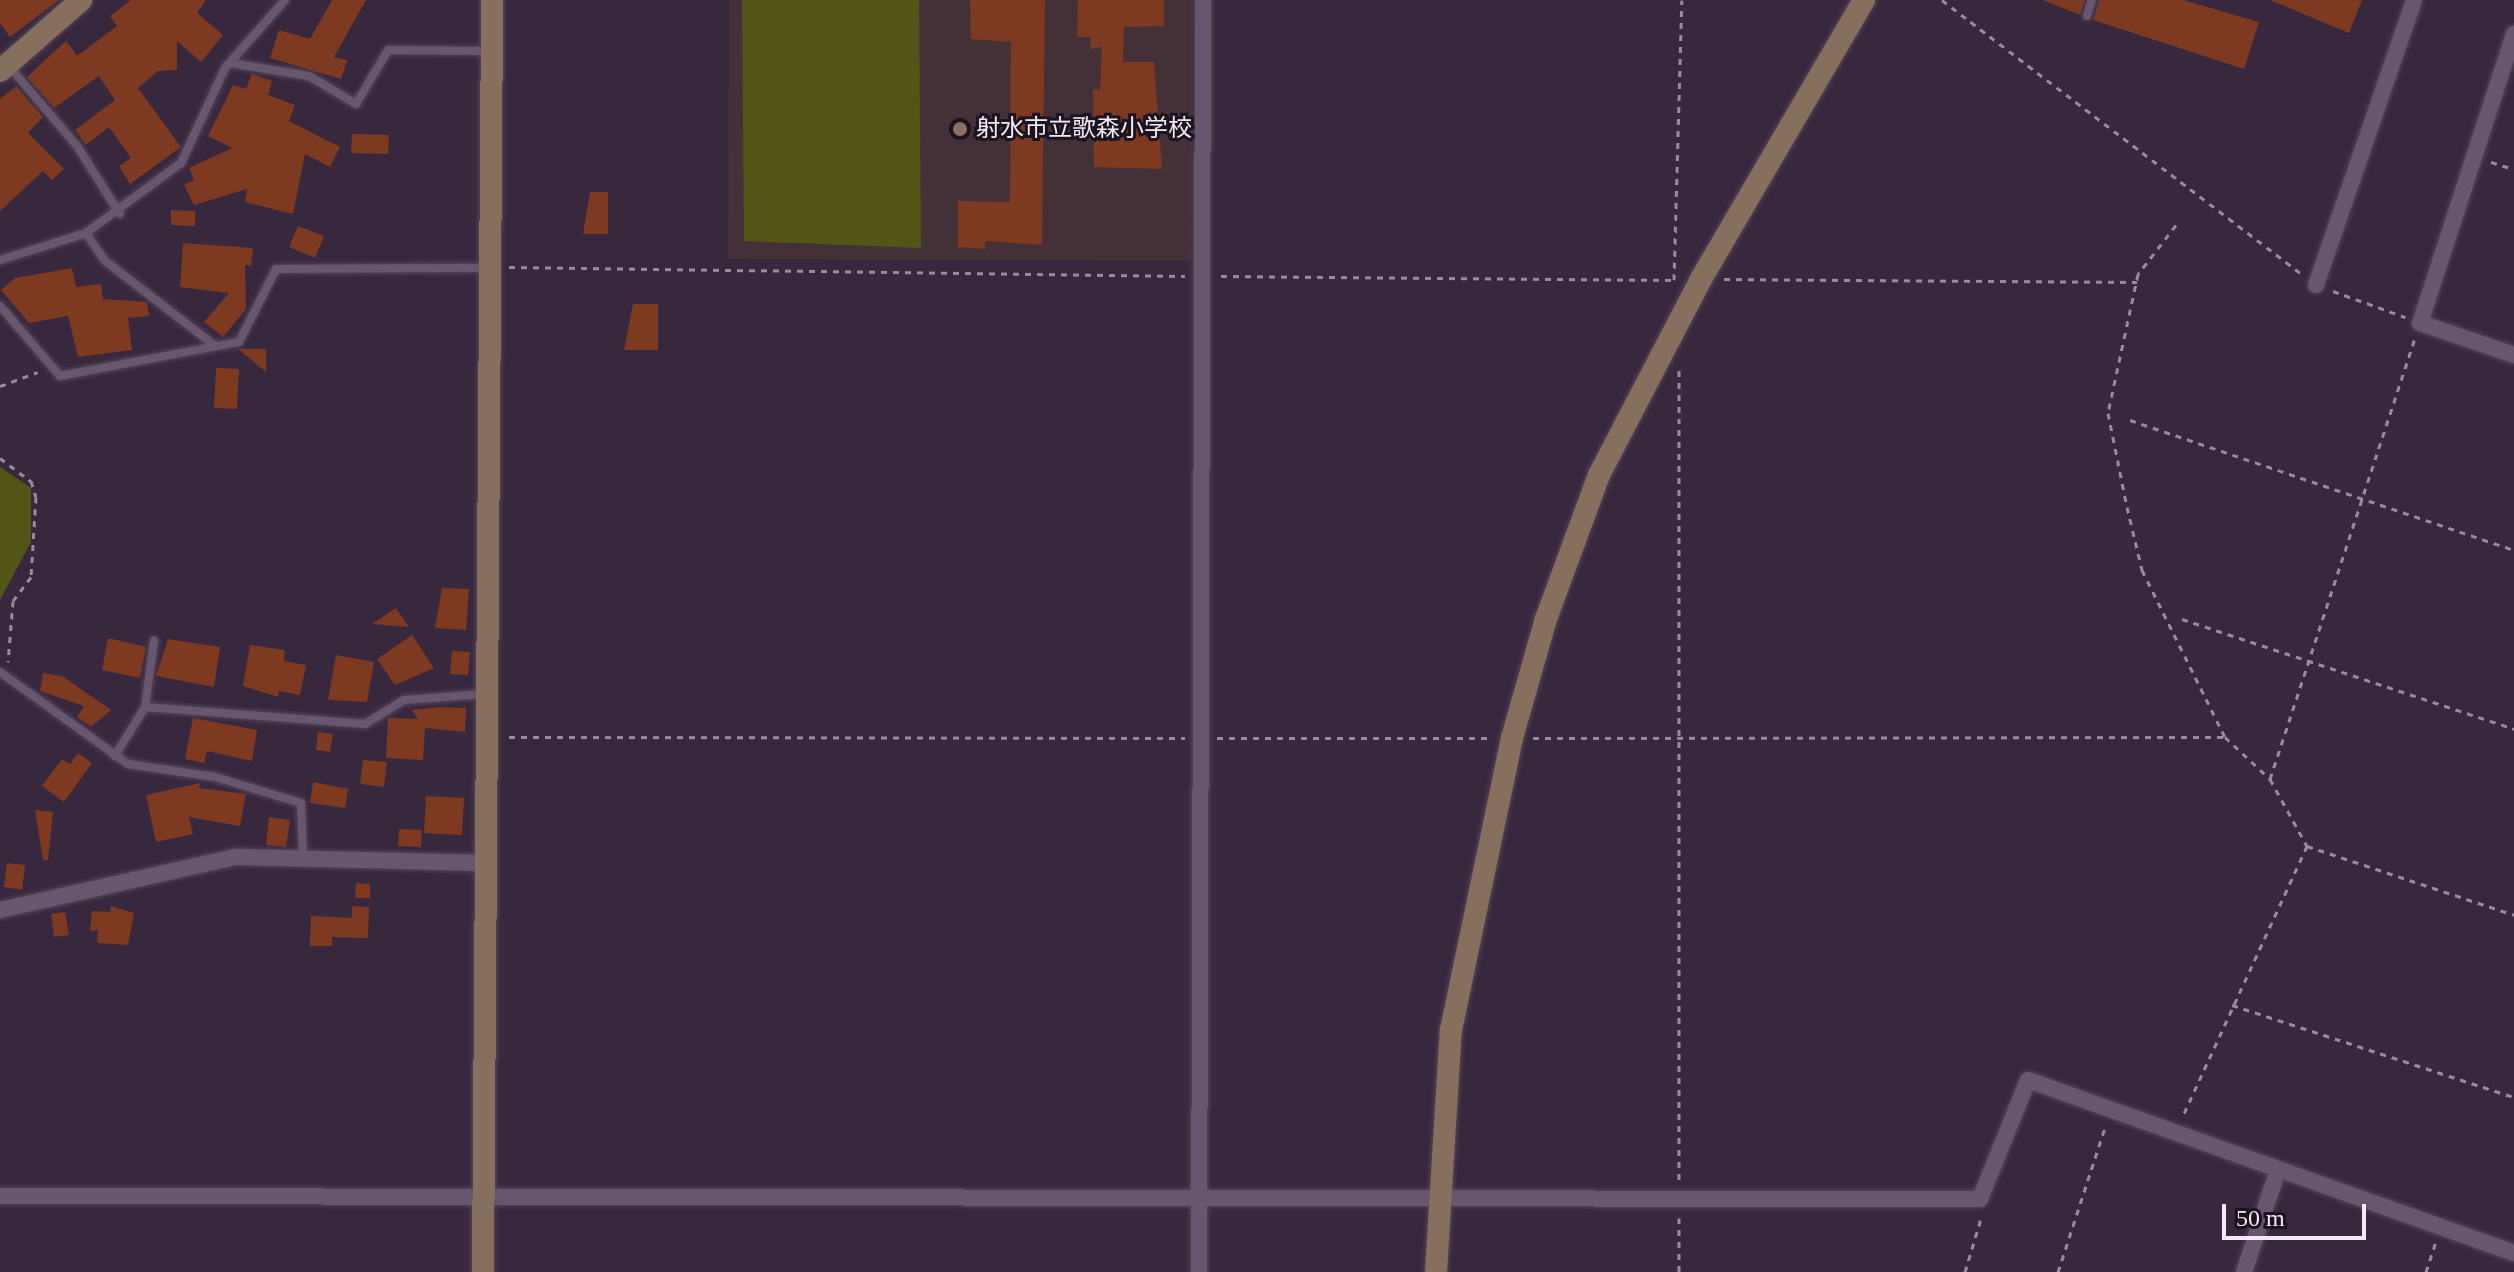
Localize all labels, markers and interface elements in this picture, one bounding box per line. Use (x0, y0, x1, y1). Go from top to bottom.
place label: 射水市立歌森小学校 (976, 115, 1192, 143)
marker: 射水市立歌森小学校 (951, 120, 969, 138)
scale bar (2226, 1188, 2370, 1238)
text: 50 m (2236, 1205, 2285, 1231)

